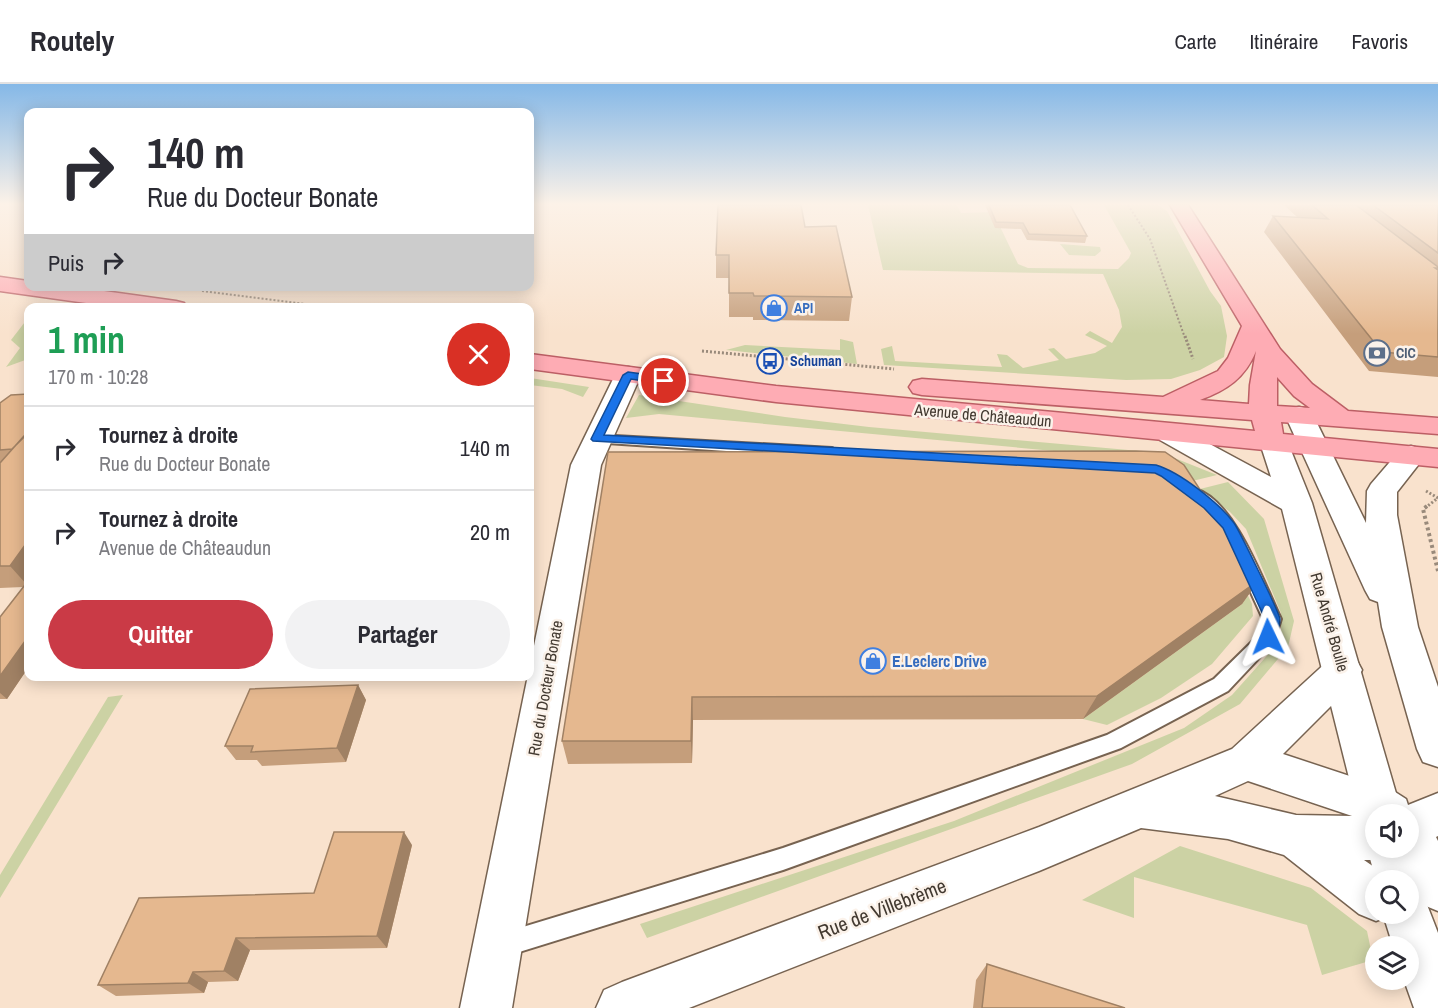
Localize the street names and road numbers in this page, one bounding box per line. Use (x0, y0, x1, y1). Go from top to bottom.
street label: Avenue de Châteaudun (912, 398, 1053, 432)
street label: Rue André Boulle (1305, 570, 1355, 674)
street label: Rue du Docteur Bonate (522, 619, 568, 757)
street label: Rue de Villebrème (814, 872, 950, 945)

